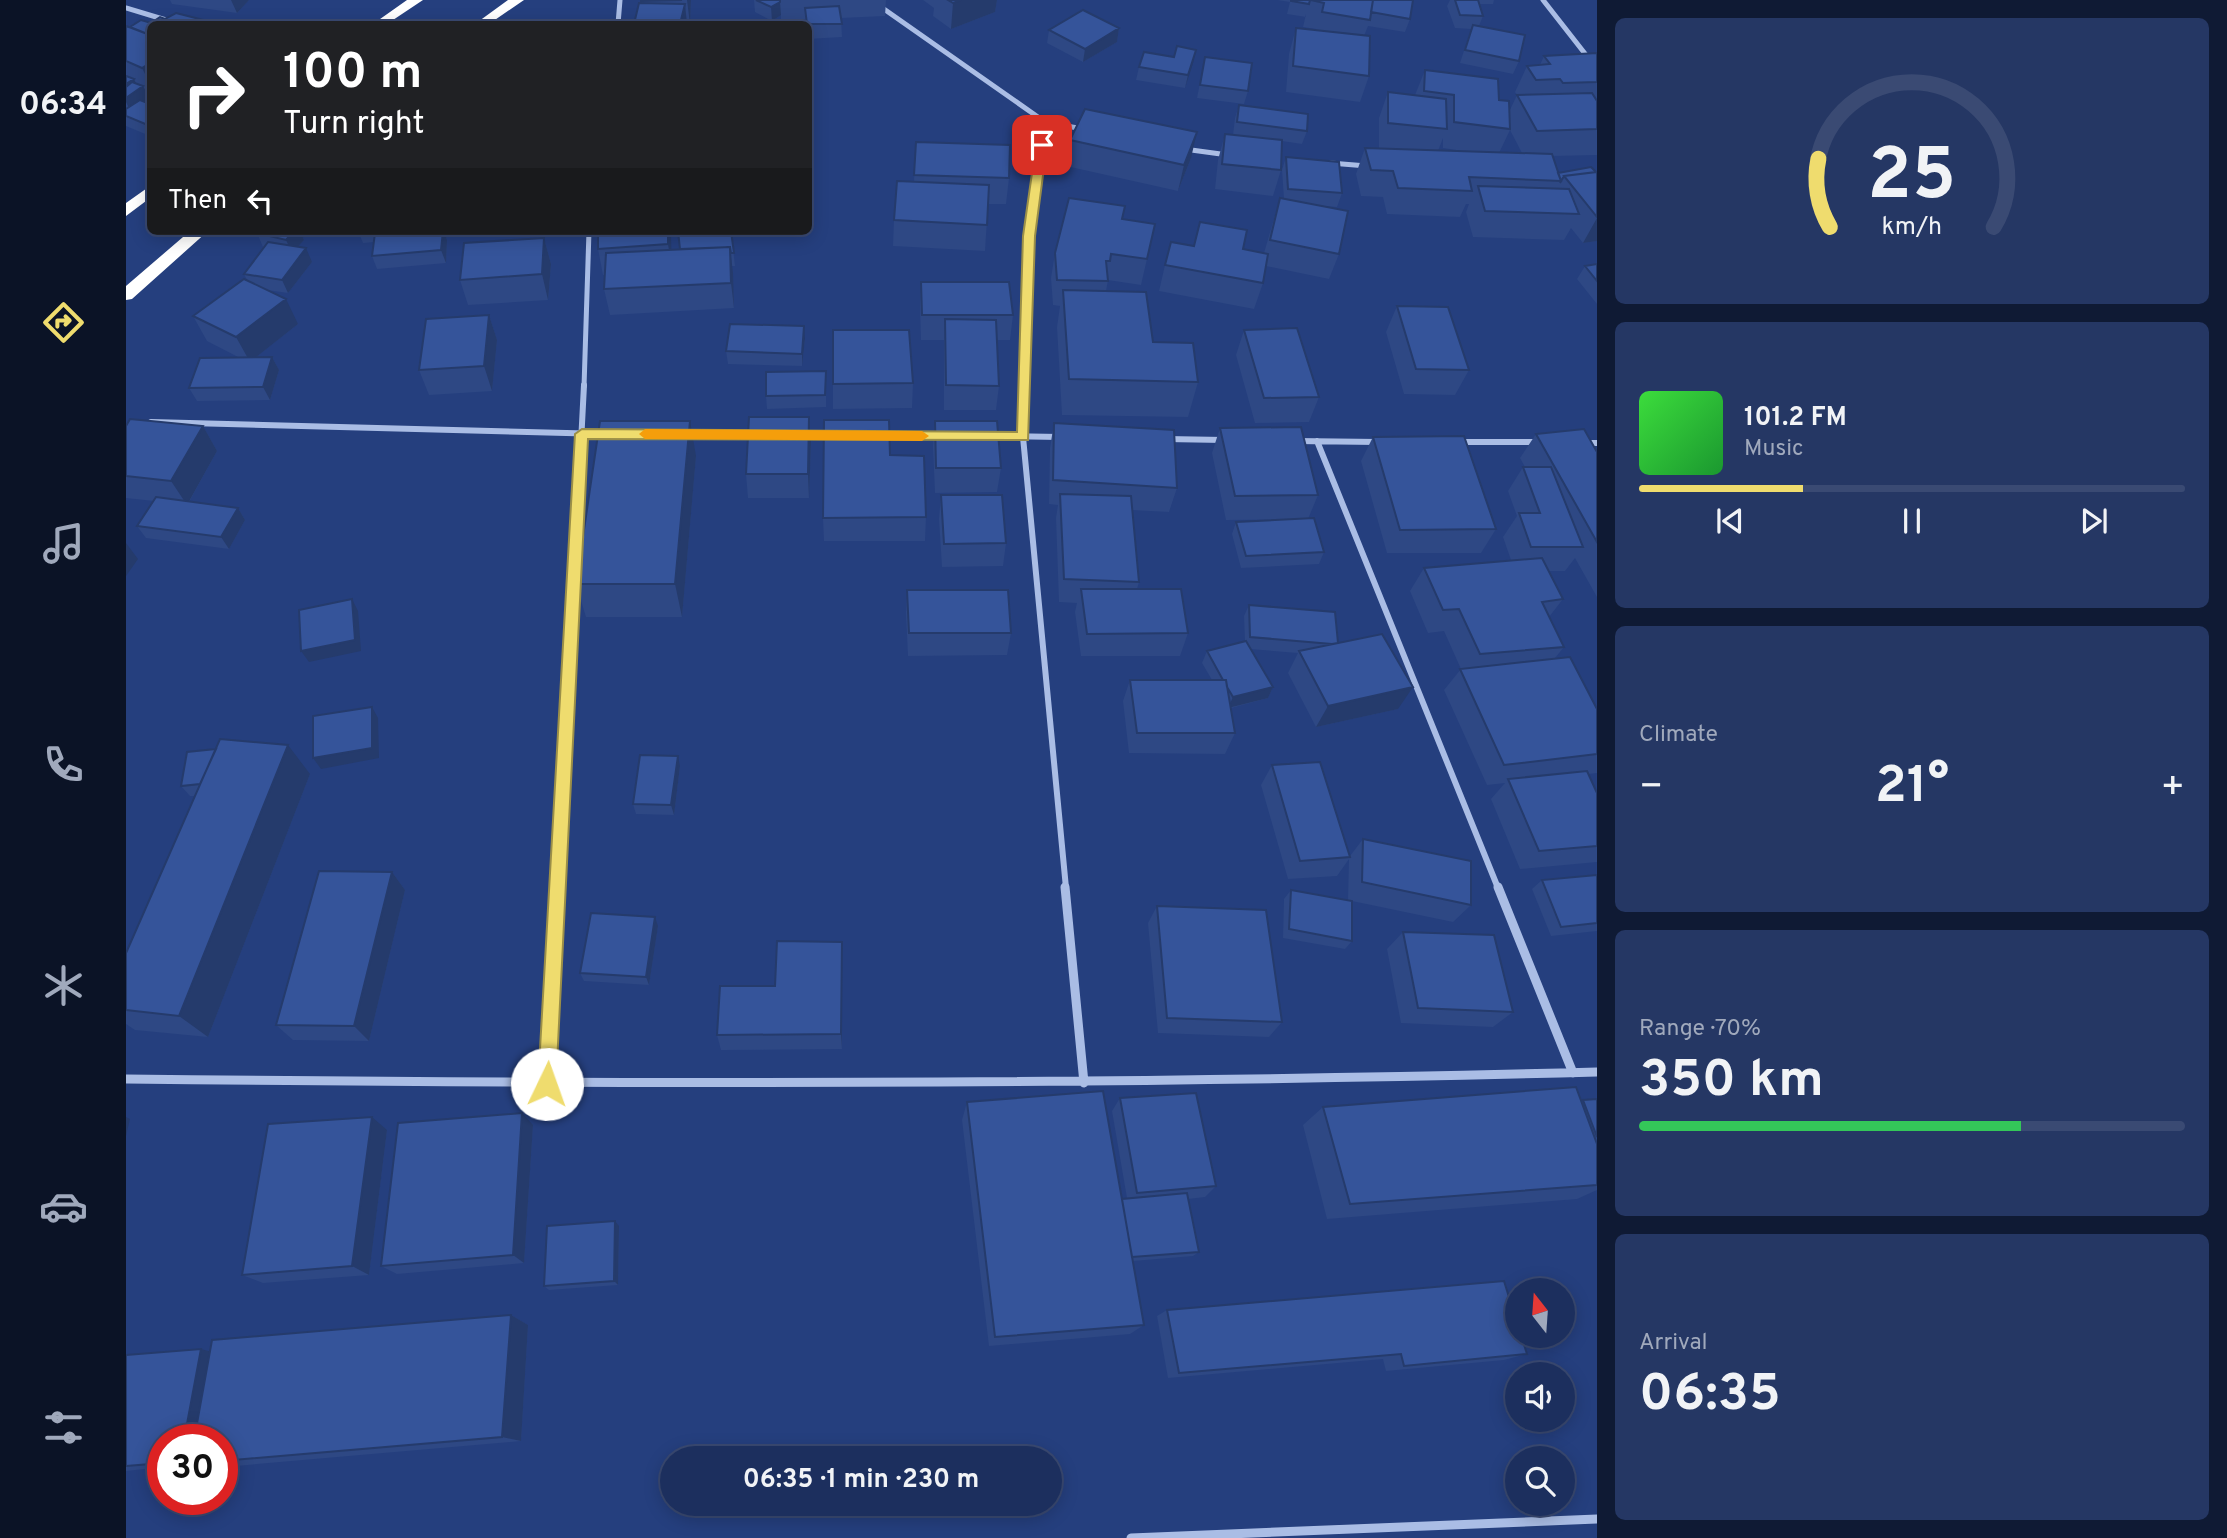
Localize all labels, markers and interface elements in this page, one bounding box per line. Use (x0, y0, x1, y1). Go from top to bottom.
text: 100 m (283, 44, 422, 106)
icon: right (168, 49, 259, 140)
text: 06:34 (19, 86, 107, 126)
text: Turn right (283, 105, 425, 145)
pin (1012, 115, 1072, 175)
icon: arrive (1023, 126, 1061, 164)
text: 25 (1868, 133, 1957, 225)
icon: left (241, 182, 279, 220)
text: Then (168, 185, 227, 218)
text: km/h (1882, 212, 1942, 244)
icon: directions (39, 298, 88, 347)
text: 101.2 FM (1744, 402, 1847, 435)
text: Music (1744, 435, 1804, 464)
icon: previous (1711, 502, 1749, 540)
icon: pause (1893, 502, 1931, 540)
icon: next (2075, 502, 2113, 540)
icon: music (39, 519, 88, 568)
text: Climate (1639, 721, 1718, 750)
icon: phone (39, 740, 88, 789)
text: 21° (1875, 755, 1949, 821)
text: − (1639, 764, 1664, 813)
text: + (2160, 764, 2185, 813)
icon: climate (39, 961, 88, 1010)
text: Range · 70% (1639, 1015, 1761, 1044)
position arrow (510, 1047, 584, 1121)
text: 350 km (1639, 1049, 1824, 1115)
icon: car (39, 1182, 88, 1231)
north arrow (1505, 1278, 1575, 1348)
map controls (1505, 1278, 1575, 1516)
text: Arrival (1639, 1329, 1708, 1358)
button: sound (1505, 1362, 1575, 1432)
text: 06:35 (1639, 1363, 1781, 1429)
icon: filters (39, 1403, 88, 1452)
speed limit sign: 30 (147, 1424, 238, 1515)
button: search (1505, 1446, 1575, 1516)
text: 06:35 · 1 min · 230 m (743, 1464, 979, 1497)

